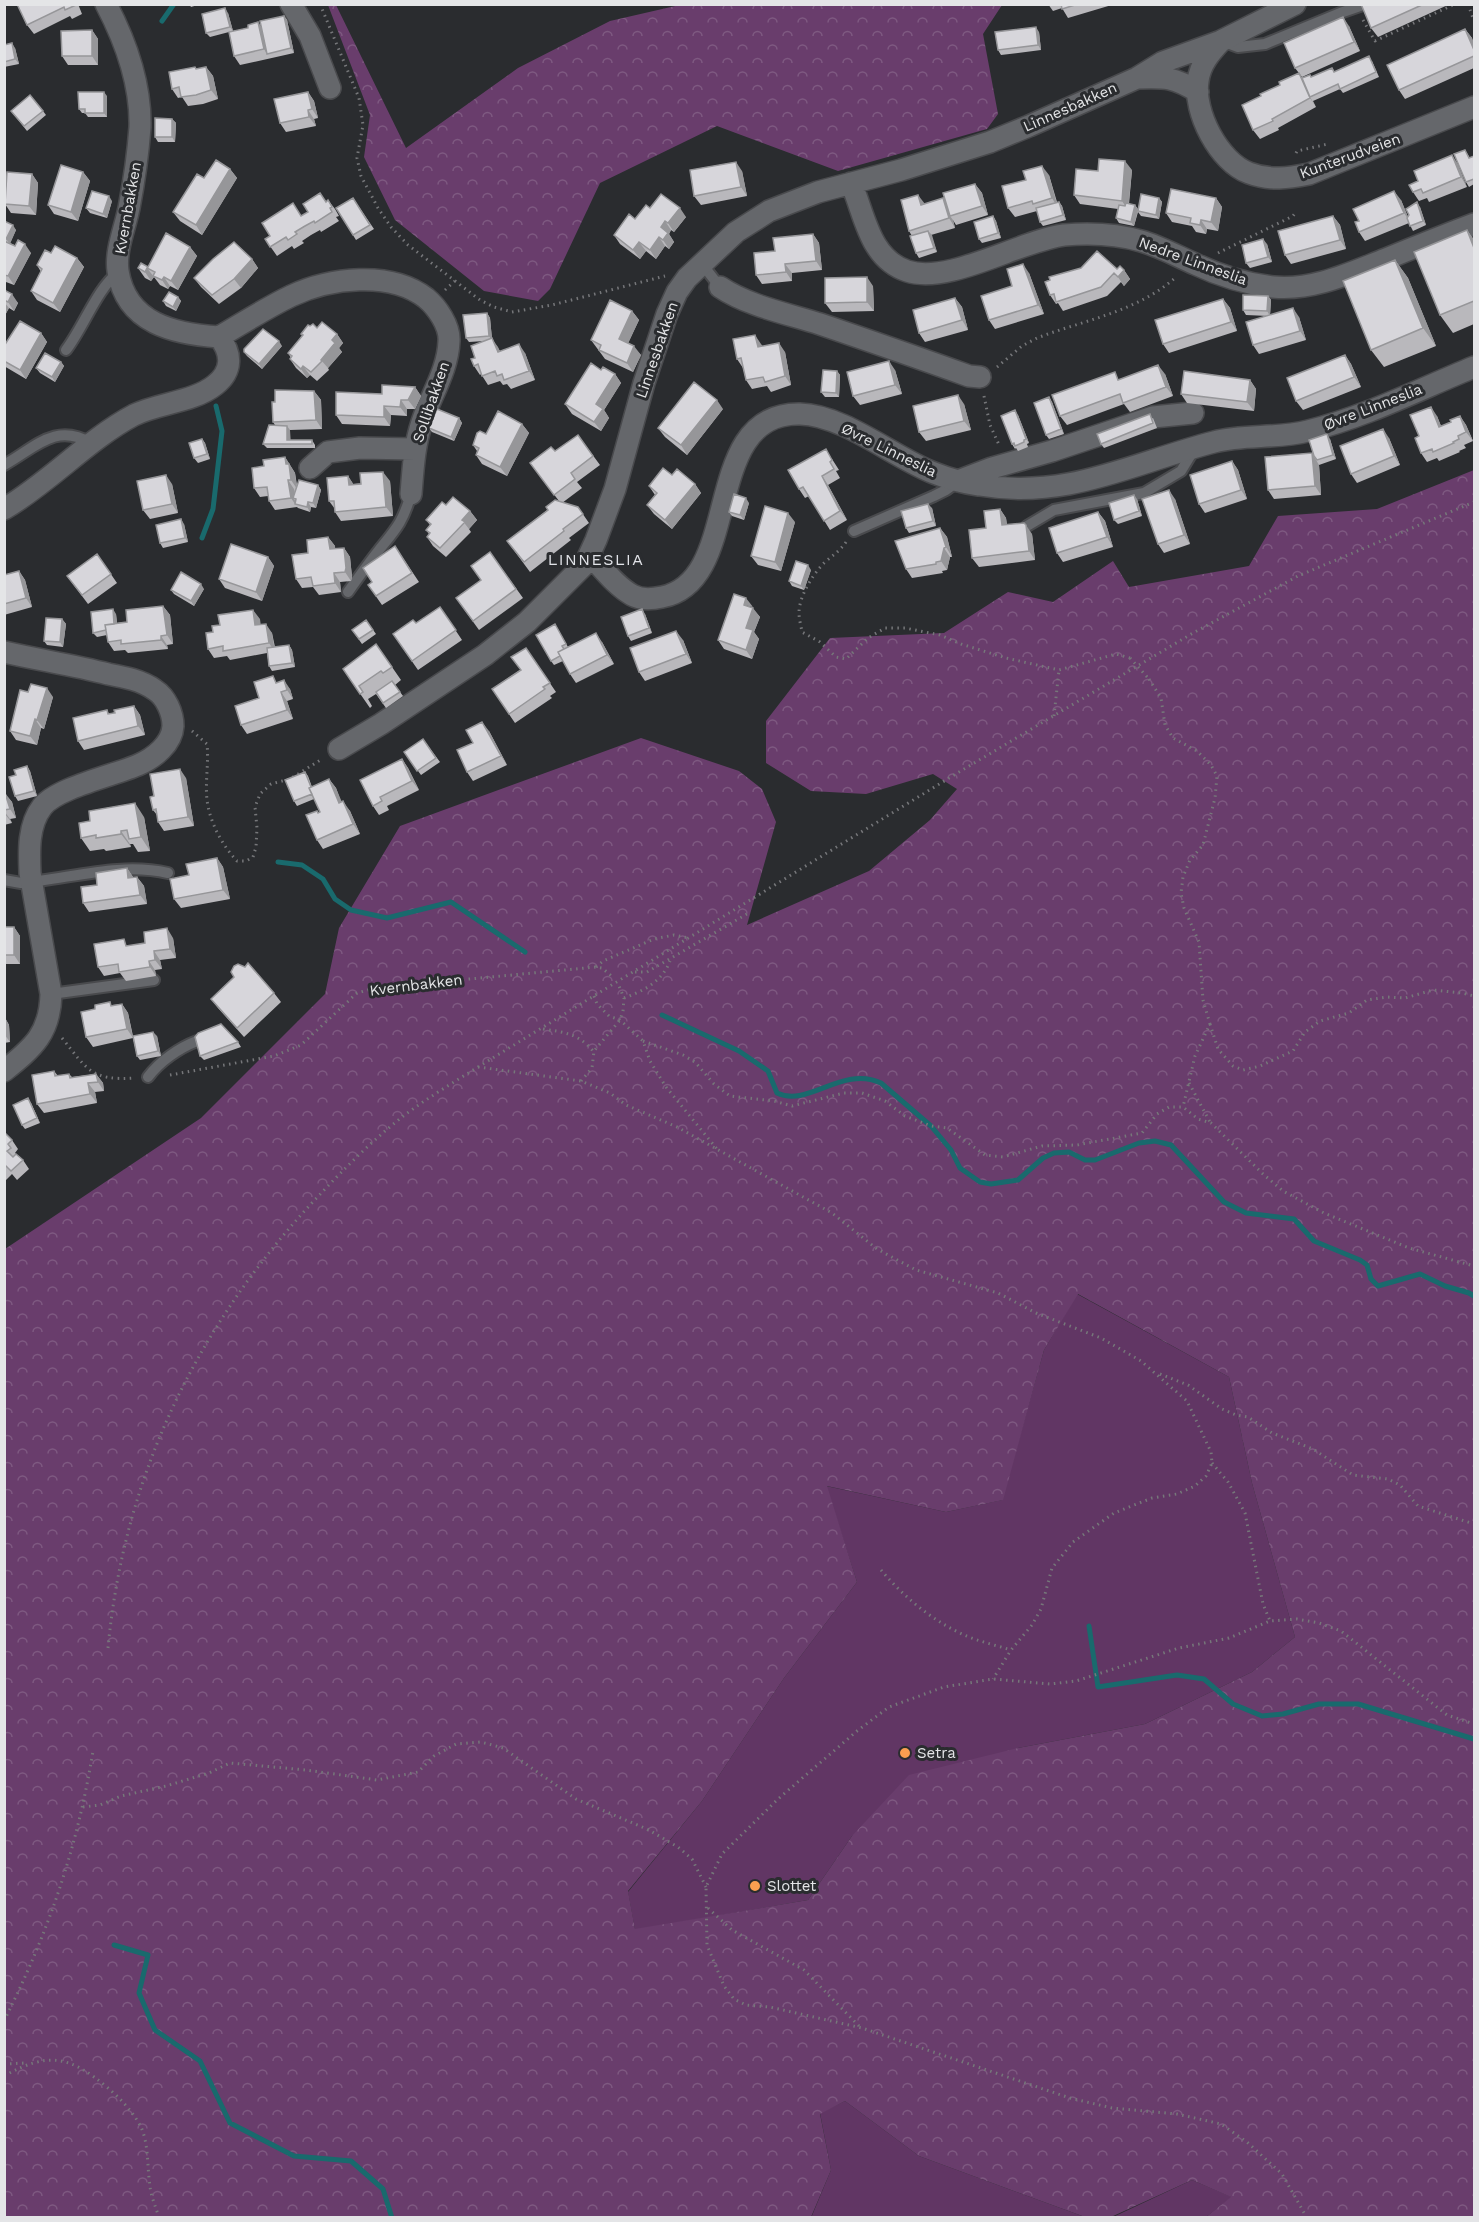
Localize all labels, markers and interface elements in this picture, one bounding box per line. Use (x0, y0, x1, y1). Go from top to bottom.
street label: Linnesbakken (1020, 78, 1120, 136)
street label: Kunterudveien (1297, 129, 1403, 183)
street label: Kvernbakken (111, 160, 145, 256)
street label: Nedre Linneslia (1136, 233, 1250, 289)
street label: Linnesbakken (632, 299, 682, 401)
street label: Sollibakken (409, 359, 453, 445)
street label: Øvre Linneslia (1321, 380, 1425, 434)
street label: Øvre Linneslia (838, 419, 940, 481)
district label: LINNESLIA (548, 550, 644, 569)
street label: Kvernbakken (368, 970, 464, 1000)
place label: Setra (917, 1744, 956, 1762)
marker: Setra (898, 1746, 912, 1760)
place label: Slottet (767, 1877, 817, 1895)
marker: Slottet (748, 1879, 762, 1893)

